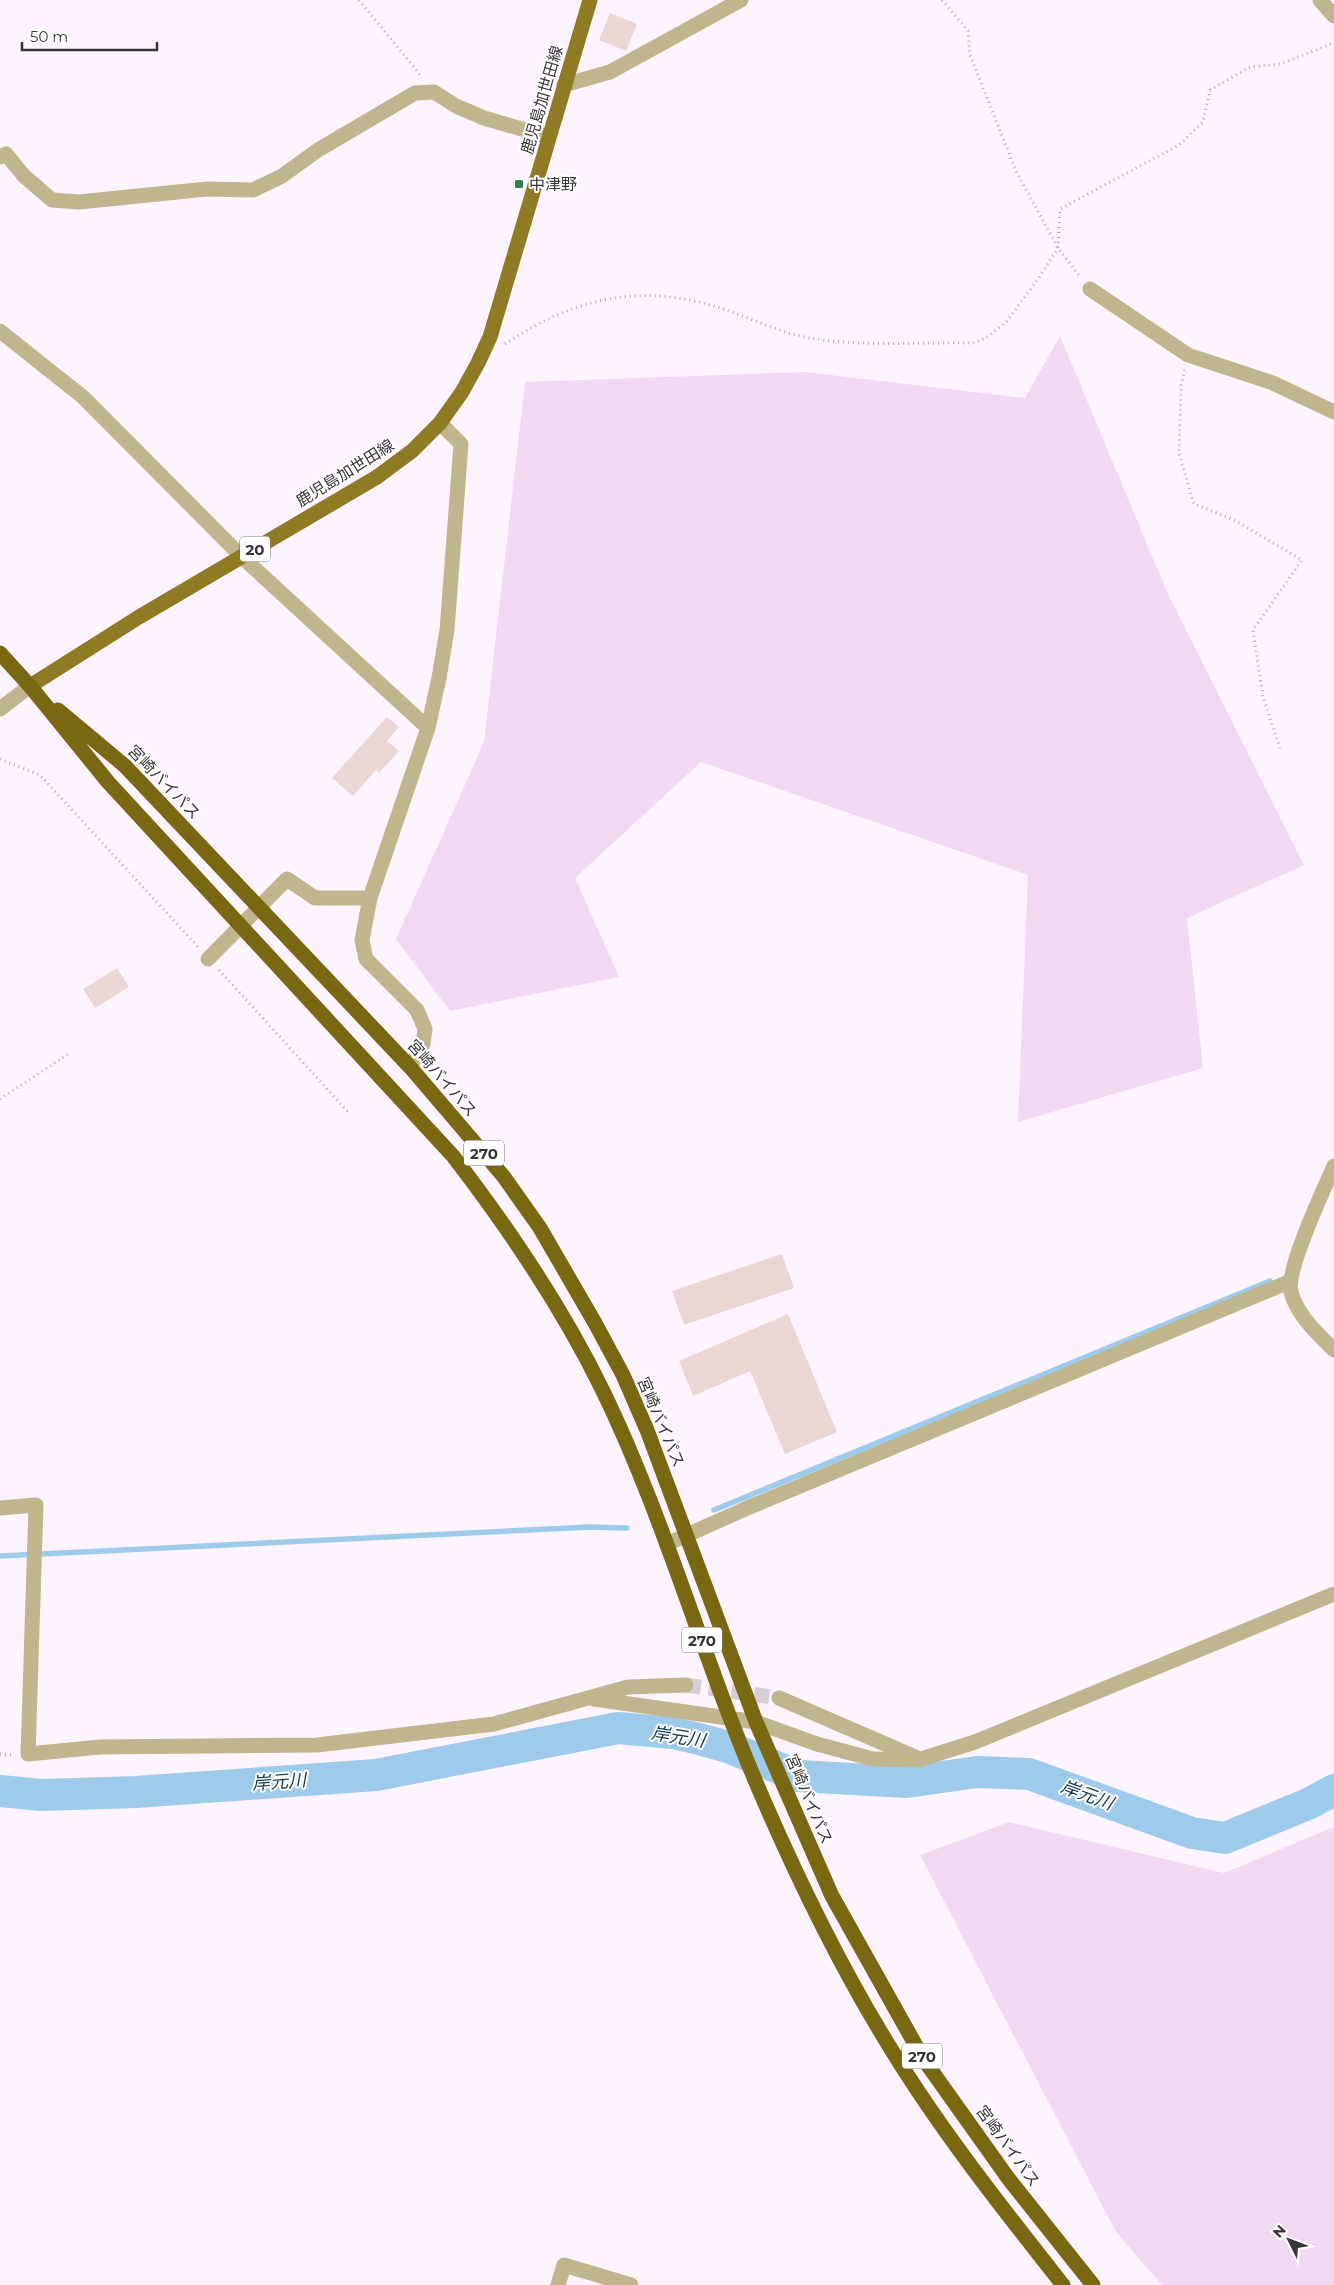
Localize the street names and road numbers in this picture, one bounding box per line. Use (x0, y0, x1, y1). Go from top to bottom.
street label: 鹿児島加世田線 (517, 44, 567, 156)
street label: 鹿児島加世田線 (292, 435, 398, 511)
road number: 20 (240, 536, 270, 562)
street label: 宮崎バイパス (124, 741, 204, 823)
street label: 宮崎バイパス (403, 1036, 481, 1120)
road number: 270 (464, 1140, 504, 1166)
street label: 宮崎バイパス (634, 1374, 688, 1470)
road number: 270 (682, 1628, 722, 1652)
street label: 宮崎バイパス (782, 1751, 836, 1847)
road number: 270 (902, 2044, 942, 2068)
street label: 宮崎バイパス (972, 2102, 1044, 2190)

